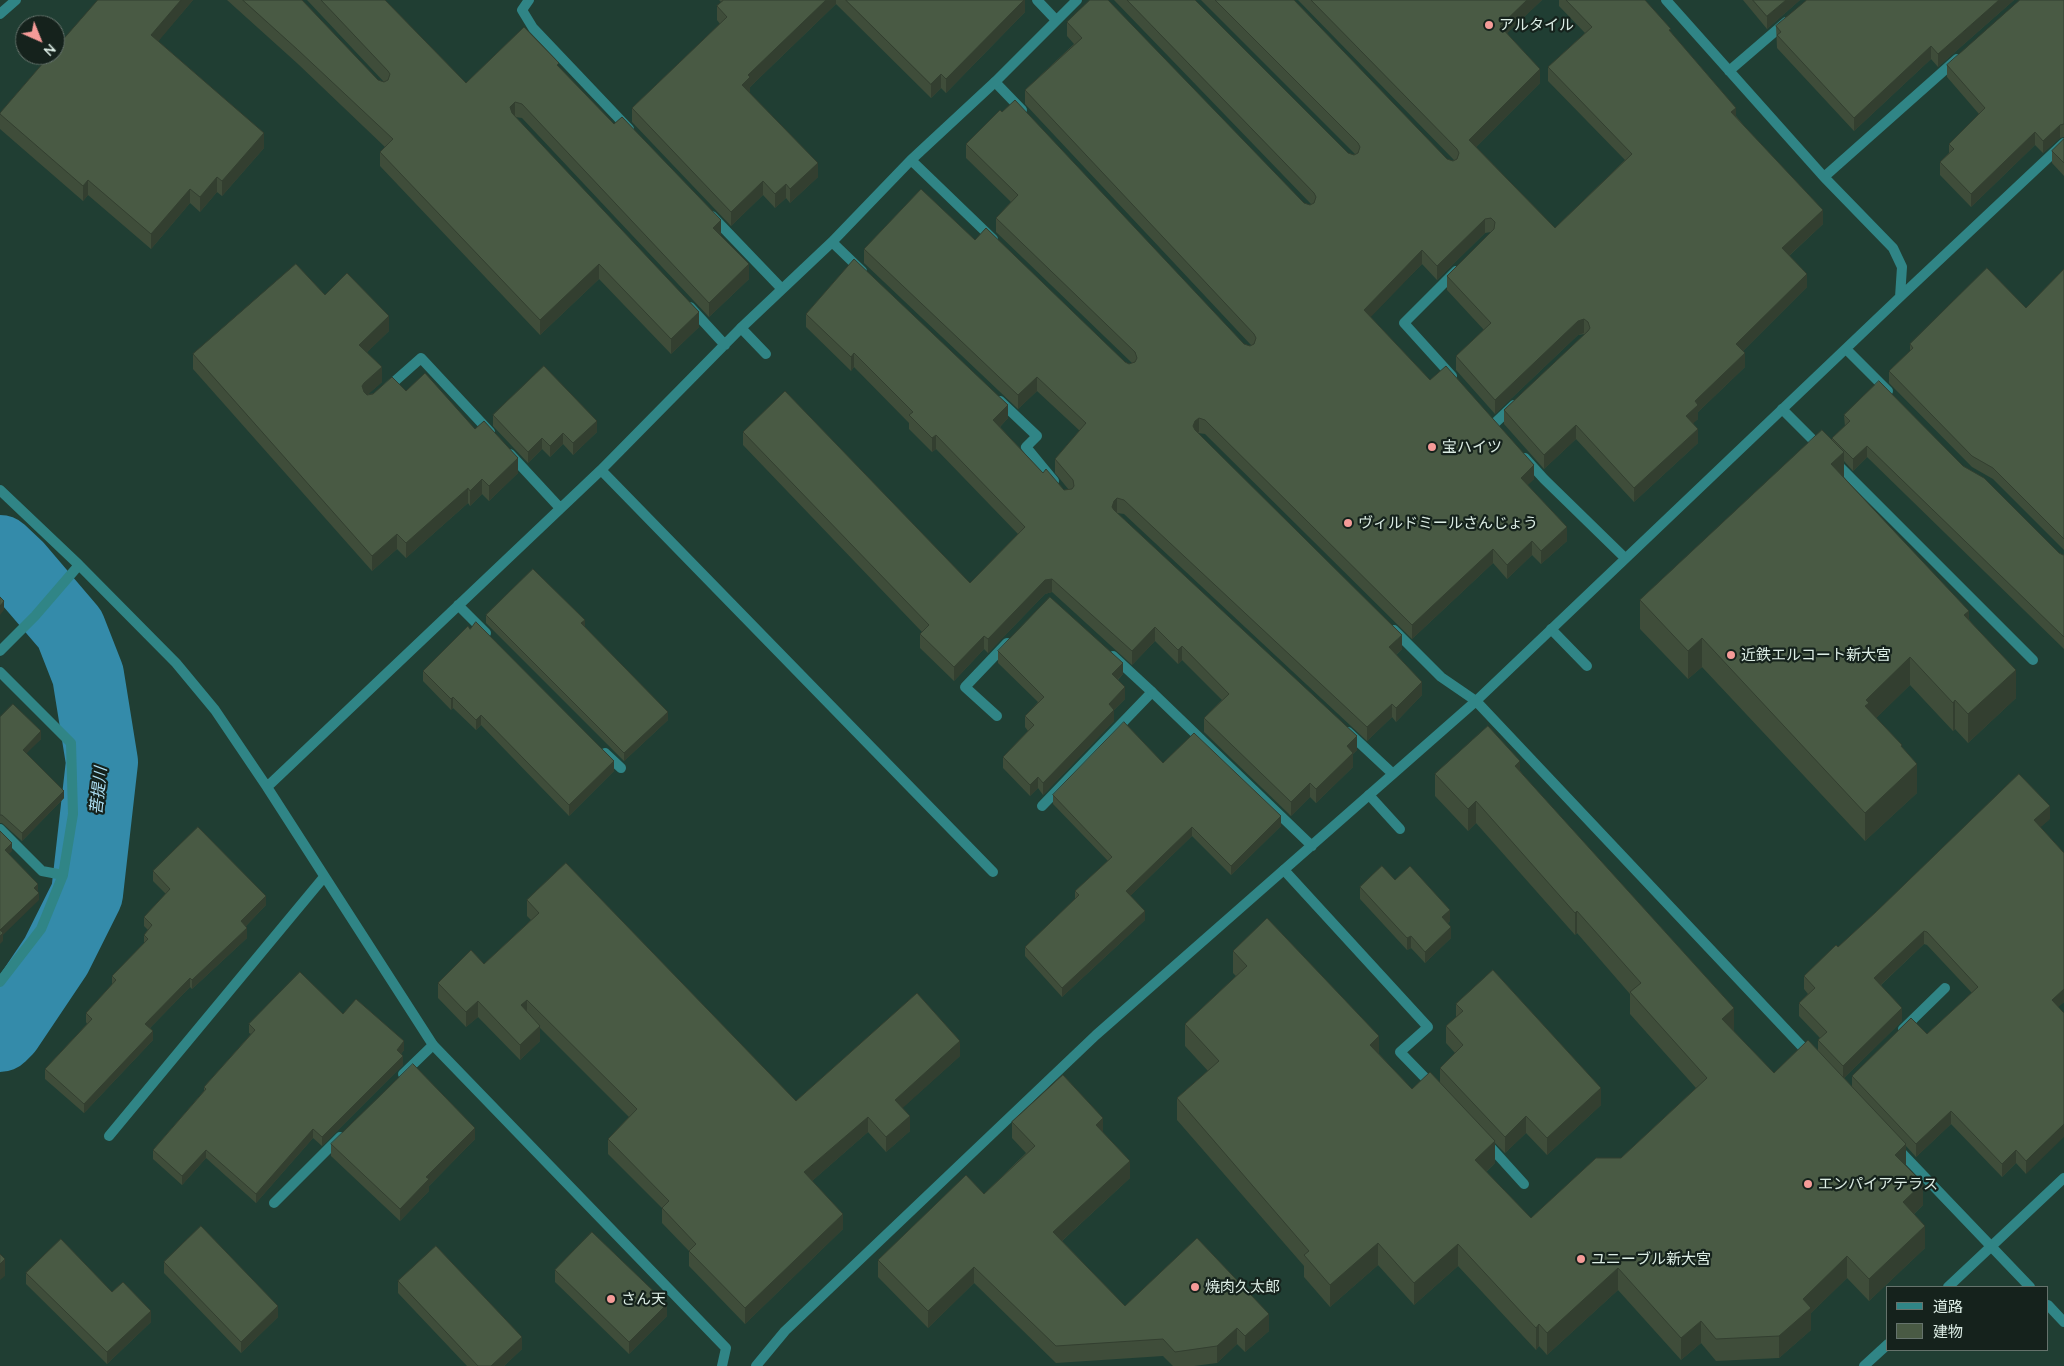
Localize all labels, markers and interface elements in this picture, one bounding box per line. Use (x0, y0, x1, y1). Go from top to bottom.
north arrow (15, 15, 65, 65)
place label: アルタイル (1499, 16, 1574, 34)
marker: アルタイル (1483, 19, 1495, 31)
text: N (40, 40, 60, 60)
place label: 宝ハイツ (1442, 438, 1502, 456)
marker: 宝ハイツ (1426, 441, 1438, 453)
place label: ヴィルドミールさんじょう (1358, 514, 1538, 532)
marker: ヴィルドミールさんじょう (1342, 517, 1354, 529)
place label: 近鉄エルコート新大宮 (1741, 646, 1891, 664)
marker: 近鉄エルコート新大宮 (1725, 649, 1737, 661)
water label: 菩提川 (87, 766, 111, 816)
place label: エンパイアテラス (1818, 1175, 1938, 1193)
marker: エンパイアテラス (1802, 1178, 1814, 1190)
place label: ユニーブル新大宮 (1591, 1250, 1711, 1268)
marker: ユニーブル新大宮 (1575, 1253, 1587, 1265)
place label: 焼肉久太郎 (1205, 1278, 1280, 1296)
marker: 焼肉久太郎 (1189, 1281, 1201, 1293)
legend (1886, 1286, 2049, 1351)
place label: さん天 (621, 1290, 666, 1308)
marker: さん天 (605, 1293, 617, 1305)
text: 道路 (1933, 1297, 1963, 1316)
text: 建物 (1933, 1322, 1963, 1341)

